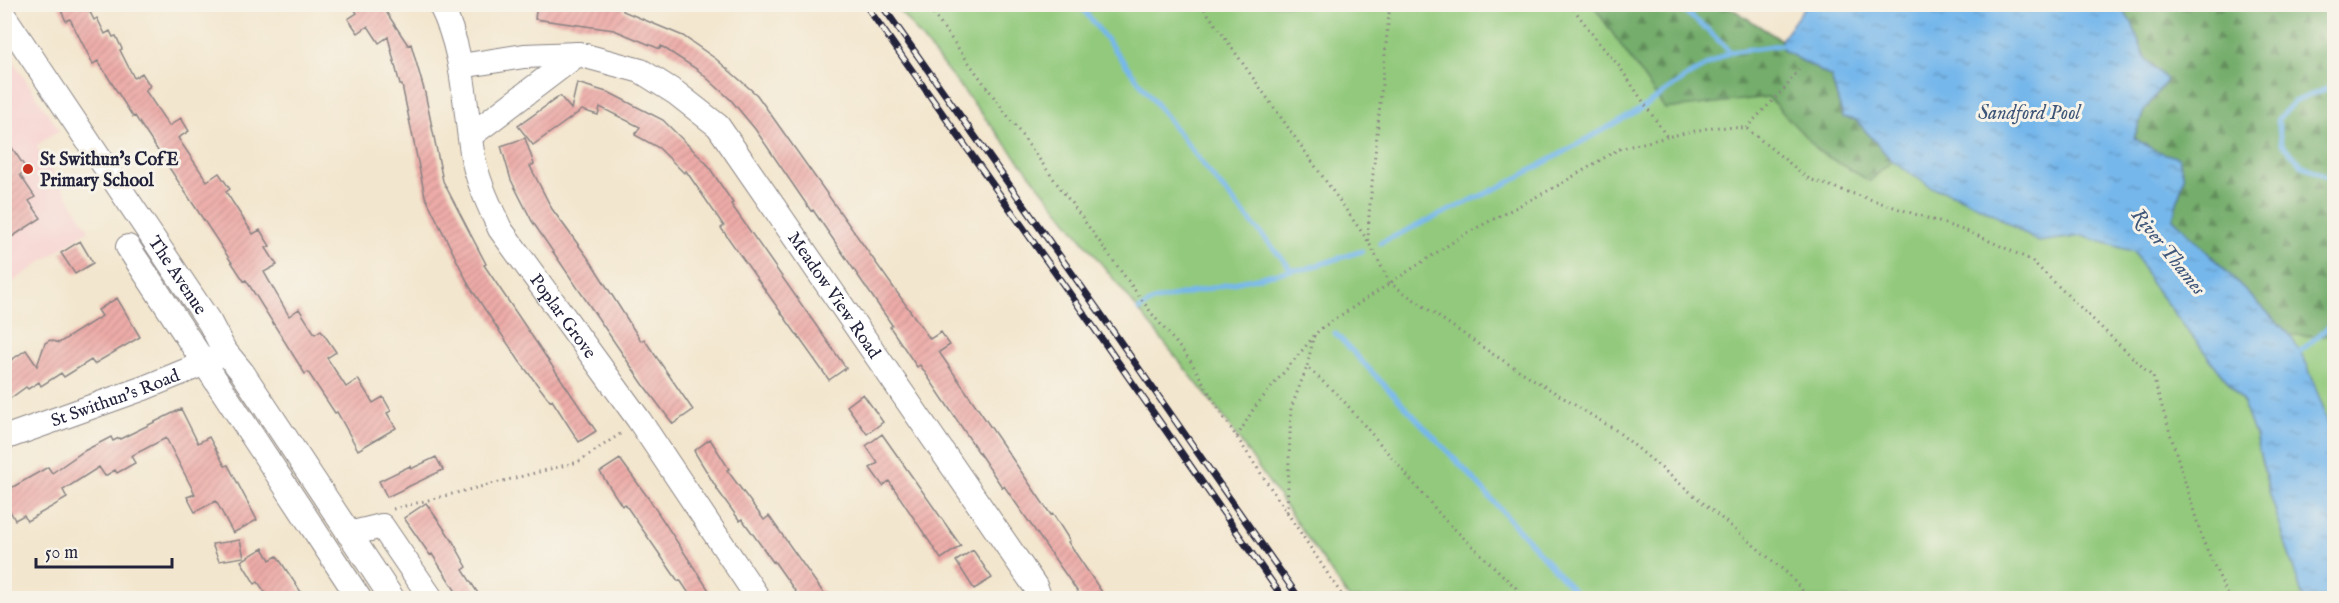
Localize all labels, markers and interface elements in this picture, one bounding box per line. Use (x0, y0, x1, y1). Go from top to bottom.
water label: Sandford Pool (1978, 101, 2082, 126)
place label: St Swithun's CofE Primary School (40, 149, 179, 193)
marker: St Swithun's CofE Primary School (21, 162, 35, 176)
water label: River Thames (2125, 203, 2211, 301)
street label: Meadow View Road (781, 228, 885, 364)
street label: The Avenue (142, 232, 211, 320)
street label: Poplar Grove (524, 270, 601, 364)
street label: St Swithun's Road (48, 365, 184, 433)
scale bar (36, 531, 172, 569)
text: 50 m (45, 542, 78, 565)

